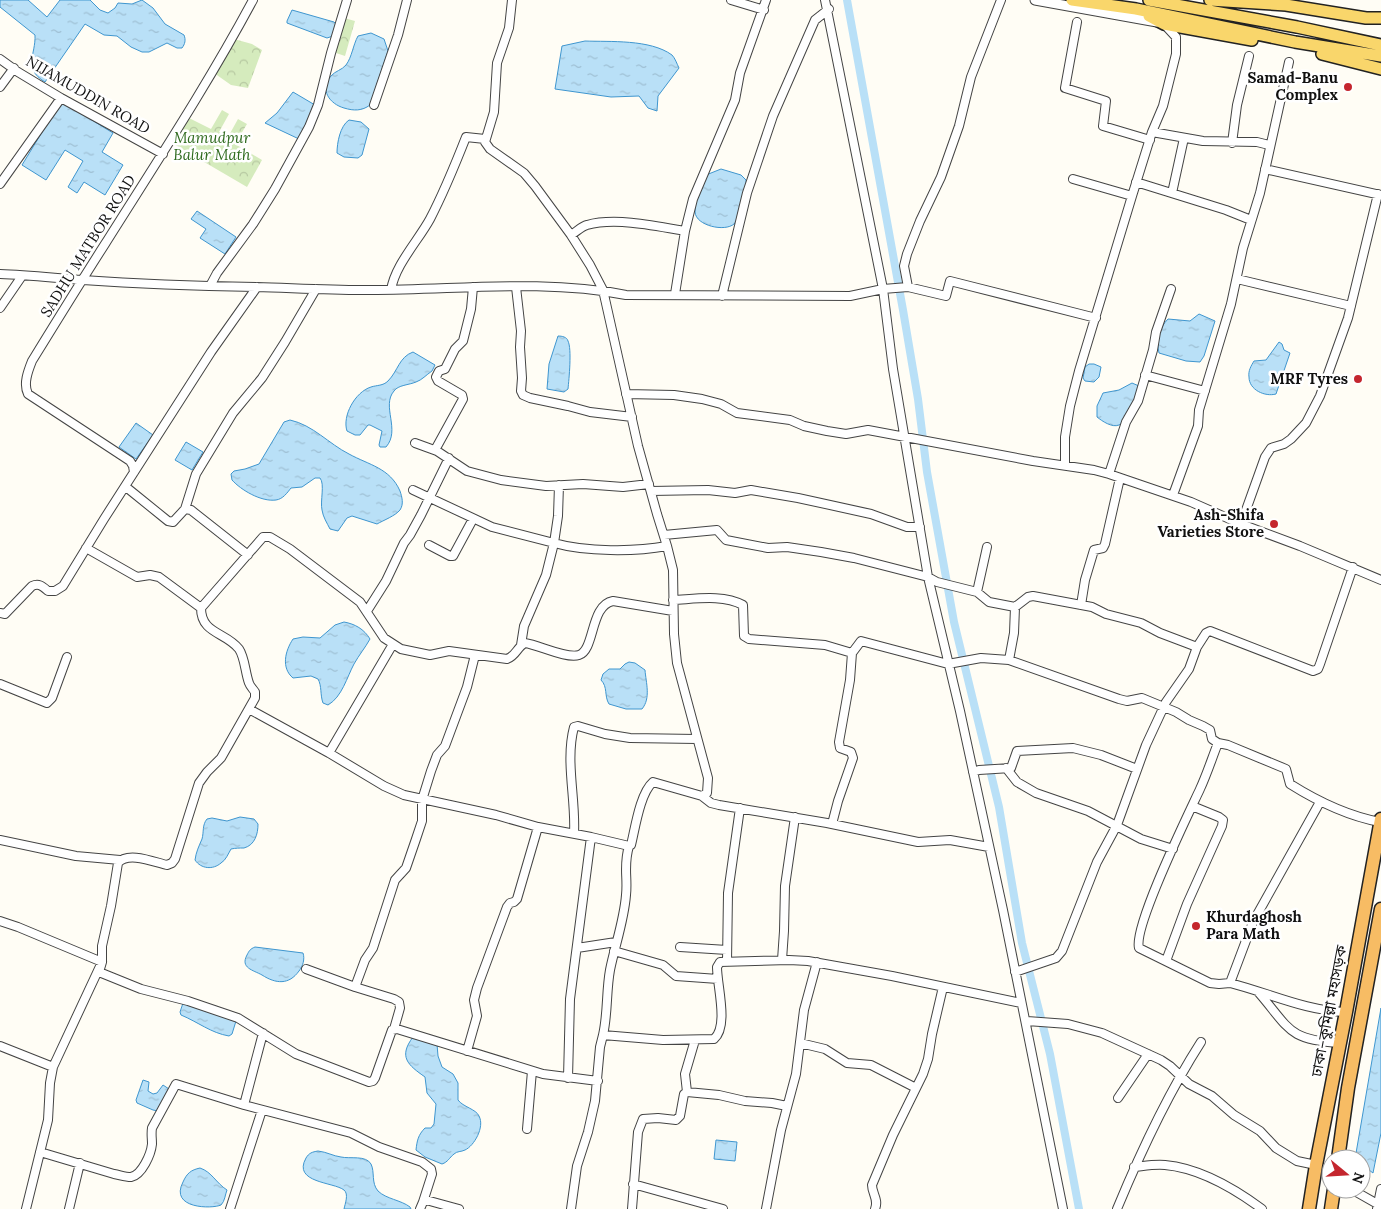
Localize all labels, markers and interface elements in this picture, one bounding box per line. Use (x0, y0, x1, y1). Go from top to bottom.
street label: NIJAMUDDIN ROAD (23, 51, 154, 138)
place label: Samad-Banu Complex (1247, 68, 1338, 104)
marker: Samad-Banu Complex (1342, 81, 1354, 93)
park label: Mamudpur Balur Math (173, 128, 251, 164)
street label: SADHU MATBOR ROAD (36, 171, 139, 320)
place label: MRF Tyres (1270, 369, 1348, 388)
marker: MRF Tyres (1352, 373, 1364, 385)
place label: Ash-Shifa Varieties Store (1157, 505, 1264, 541)
marker: Ash-Shifa Varieties Store (1268, 518, 1280, 530)
place label: Khurdaghosh Para Math (1206, 907, 1302, 943)
marker: Khurdaghosh Para Math (1190, 920, 1202, 932)
street label: ঢাকা–কুমিল্লা মহাসড়ক (1306, 943, 1351, 1079)
north arrow (1321, 1149, 1371, 1199)
text: N (1348, 1170, 1369, 1186)

